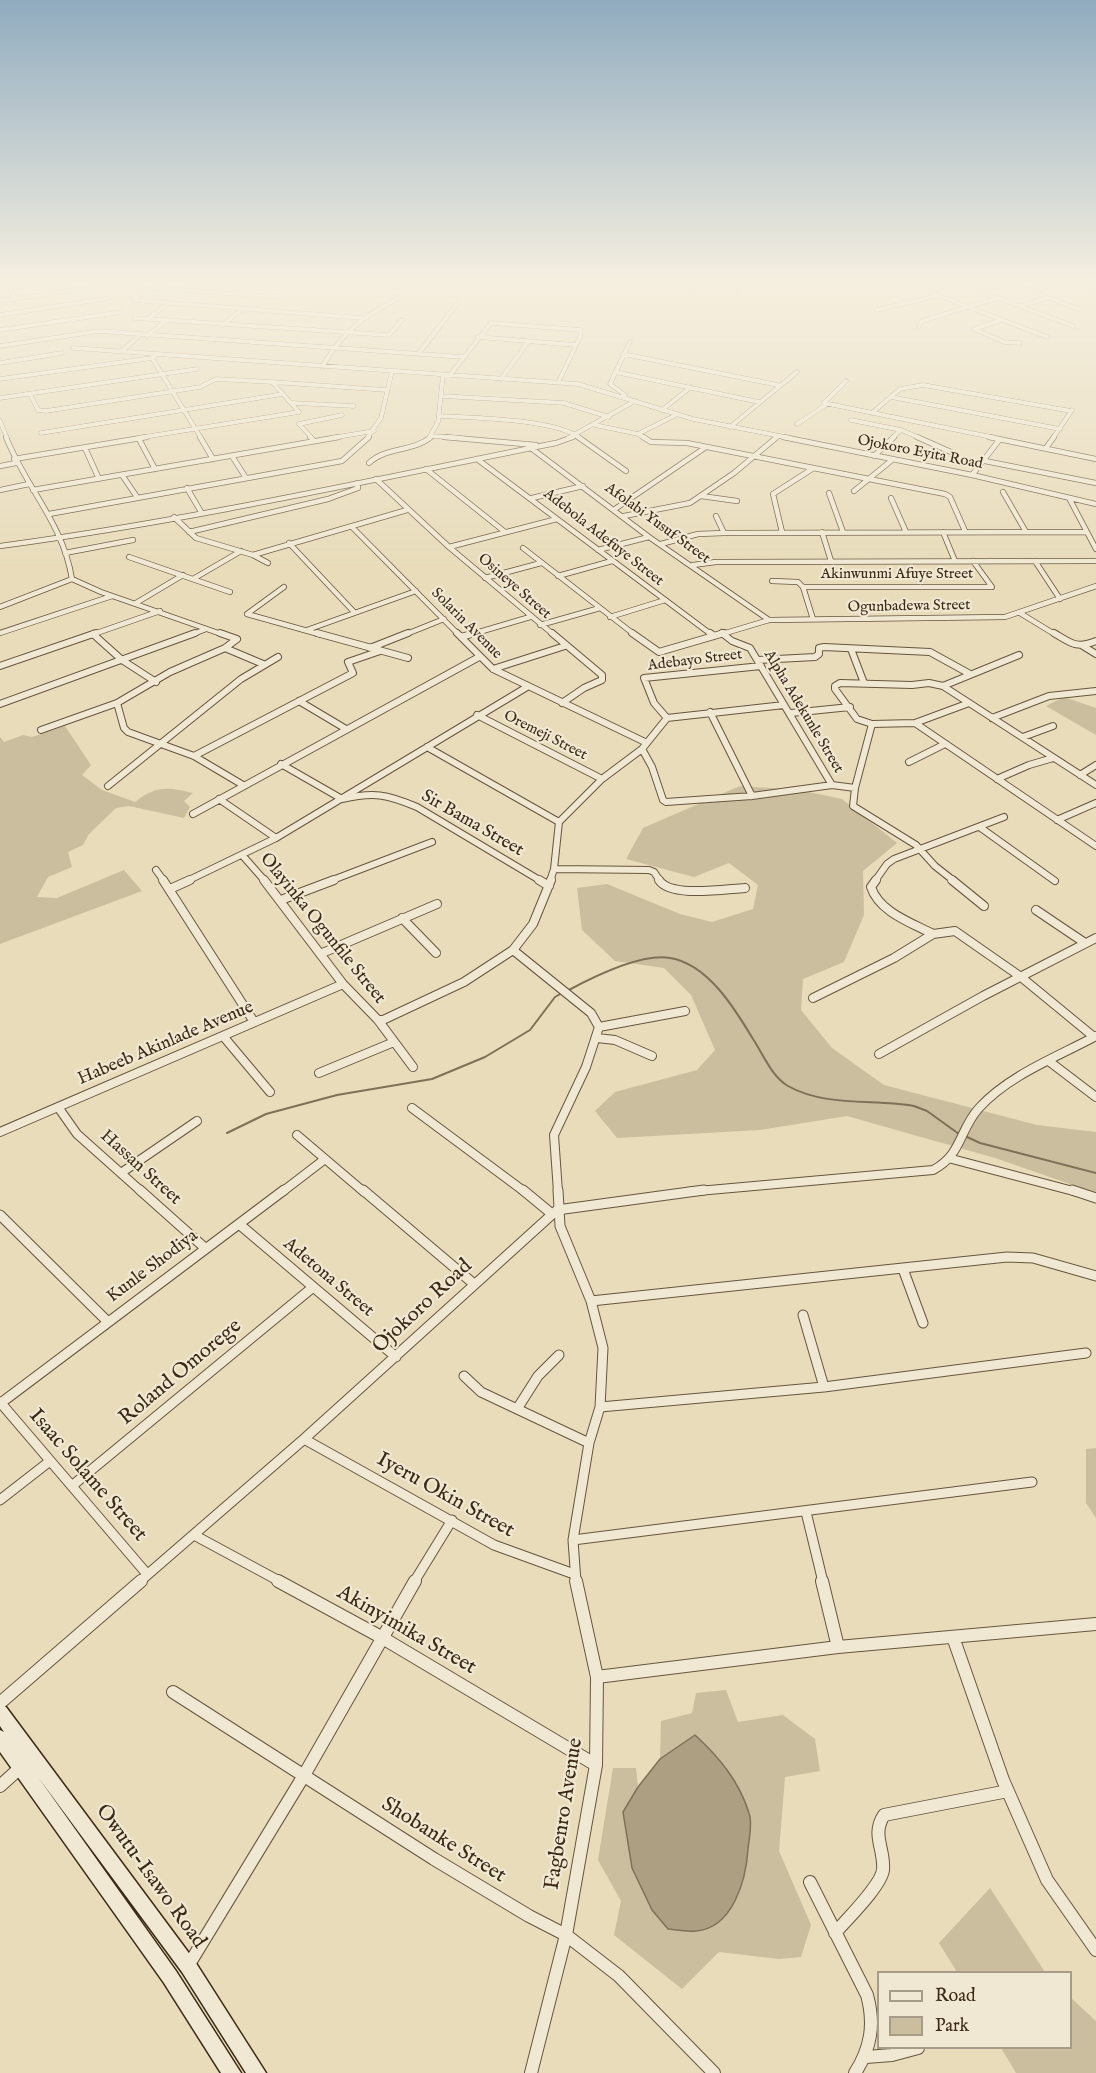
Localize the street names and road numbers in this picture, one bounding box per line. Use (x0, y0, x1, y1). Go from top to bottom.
street label: Ojokoro Eyita Road (856, 432, 984, 474)
street label: Afolabi Yusuf Street (601, 480, 713, 568)
street label: Adebola Adefuye Street (539, 485, 667, 591)
street label: Osineye Street (474, 550, 554, 624)
street label: Akinwunmi Afuye Street (821, 566, 973, 584)
street label: Solarin Avenue (427, 585, 505, 663)
street label: Ogunbadewa Street (848, 597, 970, 617)
street label: Adebayo Street (647, 646, 743, 676)
street label: Alpha Adekunle Street (759, 647, 847, 777)
street label: Oremeji Street (500, 707, 590, 765)
street label: Sir Bama Street (417, 786, 527, 862)
street label: Olayinka Ogunfile Street (254, 849, 390, 1009)
street label: Habeeb Akinlade Avenue (75, 997, 257, 1091)
street label: Hassan Street (95, 1126, 185, 1210)
street label: Kunle Shodiya (103, 1226, 203, 1308)
street label: Adetona Street (278, 1234, 378, 1322)
street label: Ojokoro Road (368, 1254, 478, 1360)
street label: Roland Omorege (115, 1314, 247, 1432)
street label: Isaac Solame Street (23, 1405, 151, 1547)
street label: Iyeru Okin Street (372, 1448, 518, 1544)
street label: Akinyimika Street (332, 1581, 480, 1681)
street label: Fagbenro Avenue (541, 1736, 589, 1892)
street label: Shobanke Street (376, 1793, 510, 1889)
street label: Owutu-Isawo Road (89, 1800, 211, 1954)

